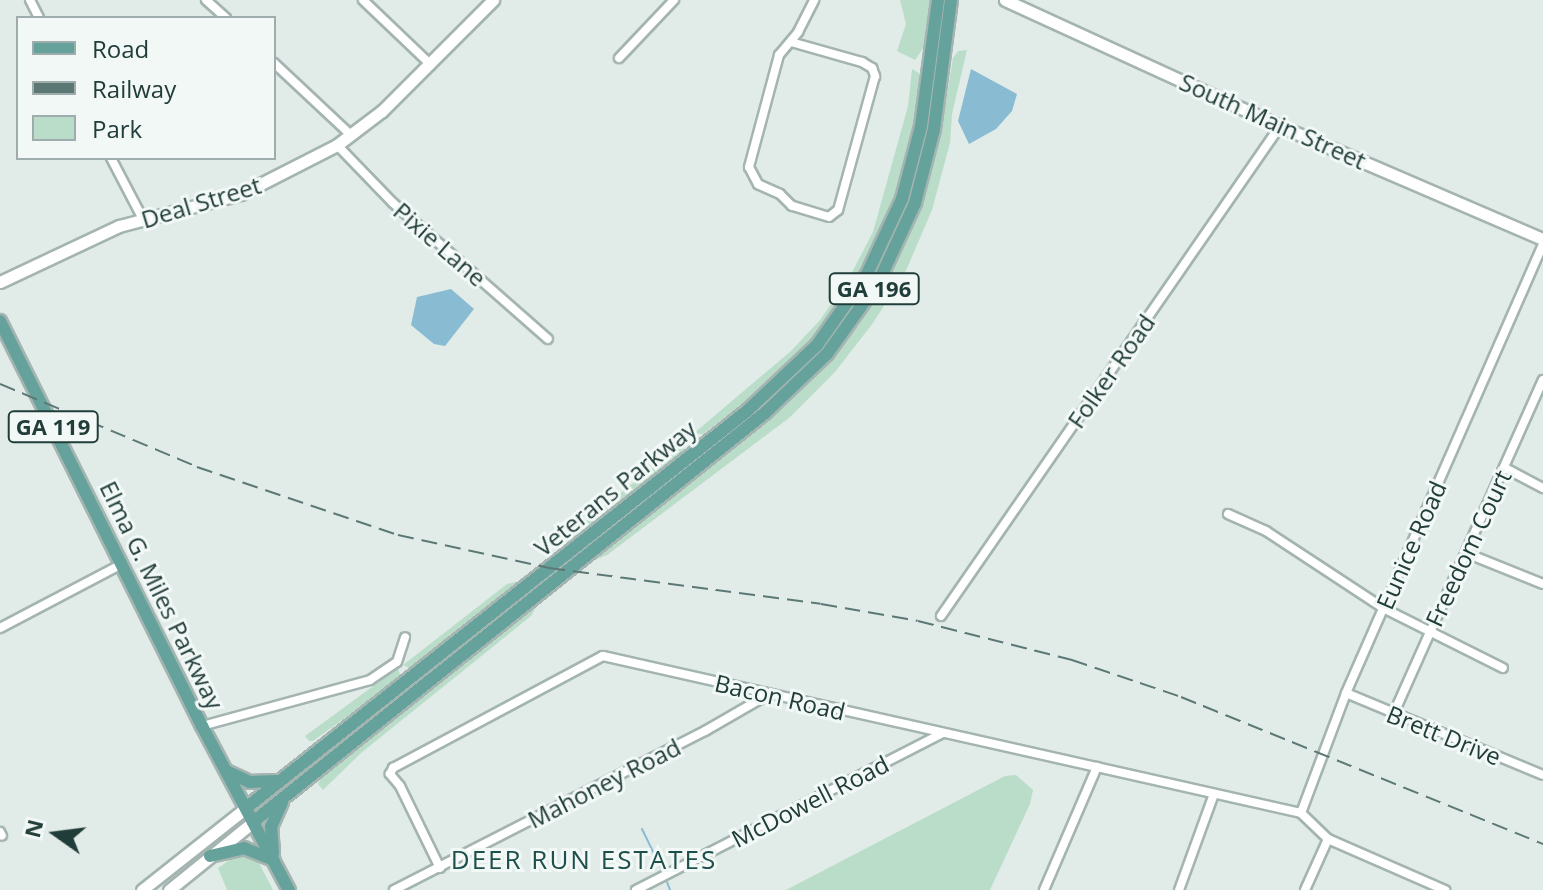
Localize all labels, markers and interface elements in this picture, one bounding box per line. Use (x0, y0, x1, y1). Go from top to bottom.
legend (16, 16, 276, 160)
text: Road (92, 32, 149, 65)
street label: South Main Street (1175, 67, 1371, 175)
text: Railway (92, 72, 176, 105)
text: Park (92, 112, 142, 145)
street label: Deal Street (138, 170, 264, 234)
street label: Pixie Lane (388, 196, 492, 292)
road number: GA 196 (828, 271, 920, 307)
street label: Folker Road (1061, 309, 1161, 433)
road number: GA 119 (7, 409, 99, 445)
street label: Veterans Parkway (528, 414, 702, 562)
street label: Freedom Court (1419, 465, 1517, 631)
street label: Elma G. Miles Parkway (94, 476, 230, 714)
street label: Eunice Road (1370, 476, 1452, 614)
street label: Bacon Road (712, 668, 848, 726)
street label: Brett Drive (1383, 699, 1505, 771)
street label: Mahoney Road (523, 732, 685, 834)
street label: McDowell Road (727, 749, 893, 853)
north arrow (16, 794, 96, 874)
text: N (16, 816, 49, 841)
district label: DEER RUN ESTATES (451, 844, 717, 876)

